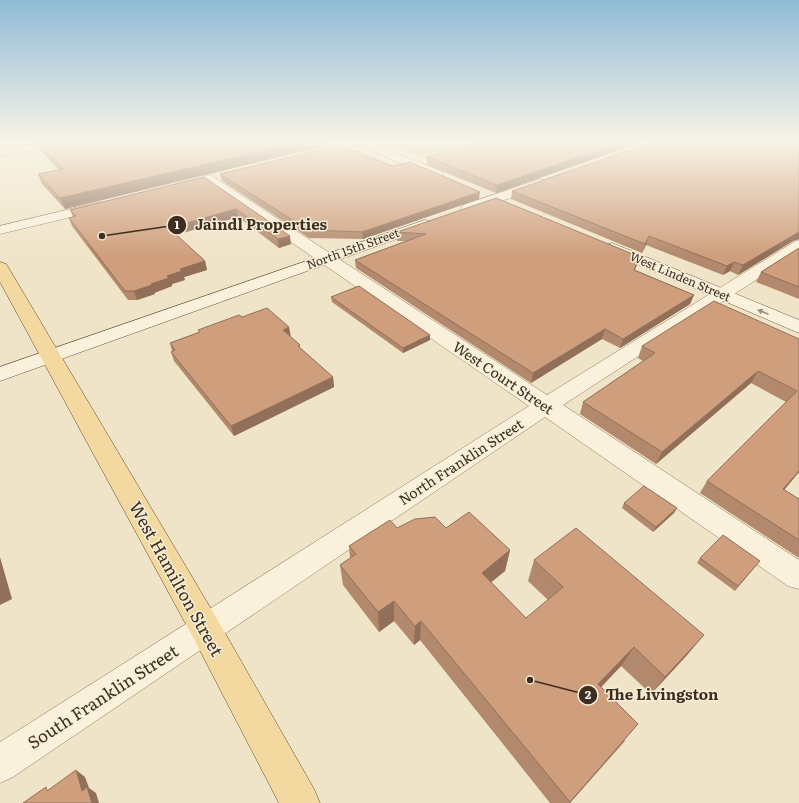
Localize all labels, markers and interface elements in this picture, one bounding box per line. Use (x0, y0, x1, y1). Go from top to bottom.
callout: Jaindl Properties (167, 211, 335, 238)
text: Jaindl Properties (195, 212, 328, 235)
text: 1 (175, 215, 180, 233)
street label: North 15th Street (304, 223, 402, 273)
street label: West Linden Street (627, 247, 734, 306)
one-way arrow (757, 308, 769, 314)
street label: West Court Street (449, 336, 558, 419)
street label: North Franklin Street (394, 413, 527, 509)
street label: West Hamilton Street (124, 496, 231, 661)
street label: South Franklin Street (22, 637, 183, 754)
callout: The Livingston (578, 682, 727, 709)
text: The Livingston (606, 682, 719, 705)
text: 2 (585, 685, 592, 703)

